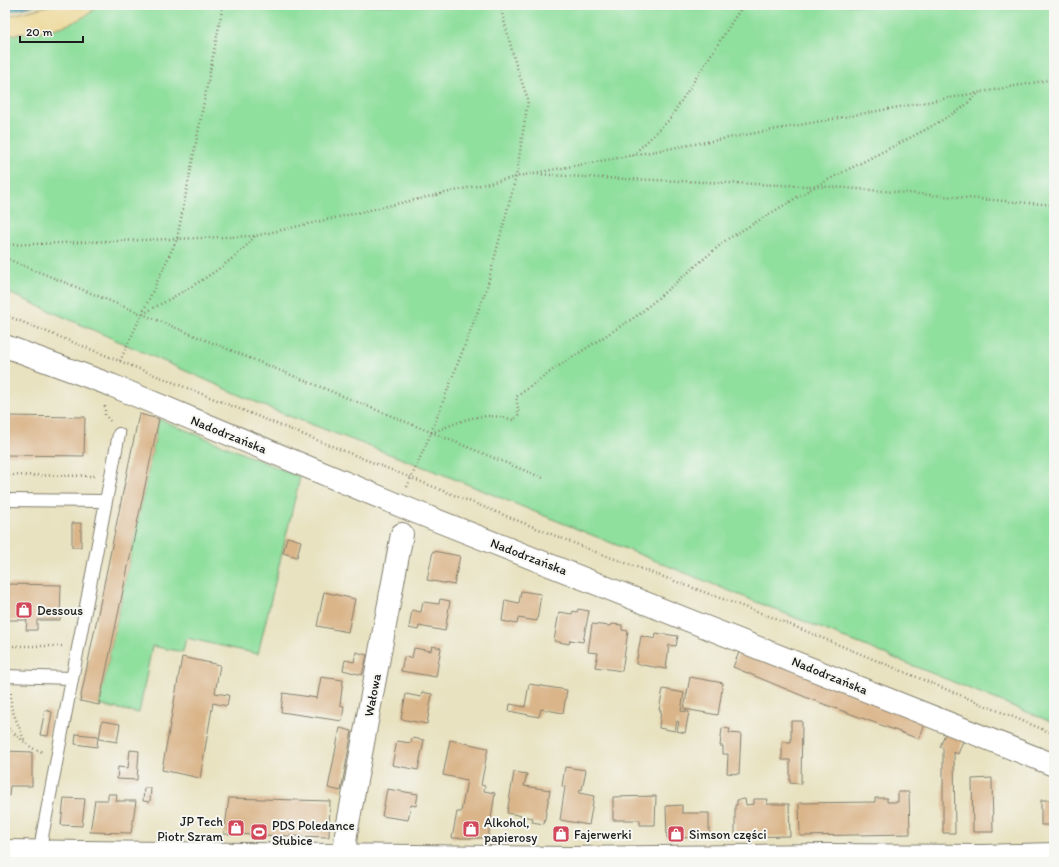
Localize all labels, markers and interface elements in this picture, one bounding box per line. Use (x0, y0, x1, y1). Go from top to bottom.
scale bar (20, 18, 83, 44)
text: 20 m (26, 25, 53, 39)
street label: Nadodrzańska (189, 412, 269, 457)
street label: Nadodrzańska (488, 535, 569, 578)
shop icon: Dessous (14, 600, 34, 620)
place label: Dessous (37, 603, 83, 618)
street label: Nadodrzańska (790, 653, 870, 698)
street label: Wałowa (361, 672, 384, 718)
place label: JP Tech Piotr Szram (157, 814, 224, 844)
place label: Alkohol, papierosy (484, 815, 537, 845)
shop icon: JP Tech Piotr Szram (226, 818, 246, 838)
place label: PDS Poledance Słubice (272, 818, 355, 848)
shop icon: Alkohol, papierosy (461, 819, 481, 839)
sports icon: PDS Poledance Słubice (249, 822, 269, 842)
shop icon: Fajerwerki (551, 824, 571, 844)
shop icon: Simson części (666, 824, 686, 844)
place label: Fajerwerki (574, 827, 632, 842)
place label: Simson części (689, 827, 767, 842)

